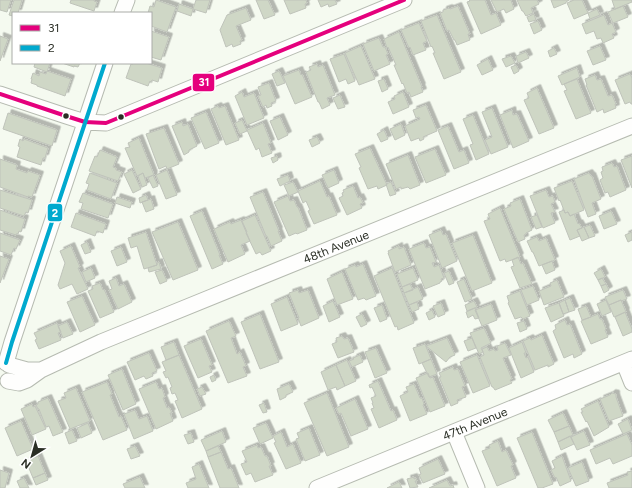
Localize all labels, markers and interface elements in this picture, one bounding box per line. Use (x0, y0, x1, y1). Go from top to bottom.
legend (12, 12, 152, 64)
text: 31 (48, 21, 59, 35)
text: 2 (48, 41, 55, 55)
line badge: 31 (192, 73, 215, 92)
text: 31 (199, 76, 209, 89)
unlabelled marker (61, 111, 71, 121)
unlabelled marker (116, 112, 126, 122)
line badge: 2 (47, 203, 63, 222)
text: 2 (52, 207, 58, 220)
street label: 48th Avenue (301, 227, 371, 267)
street label: 47th Avenue (441, 404, 510, 443)
north arrow (12, 436, 52, 476)
text: N (19, 456, 34, 471)

